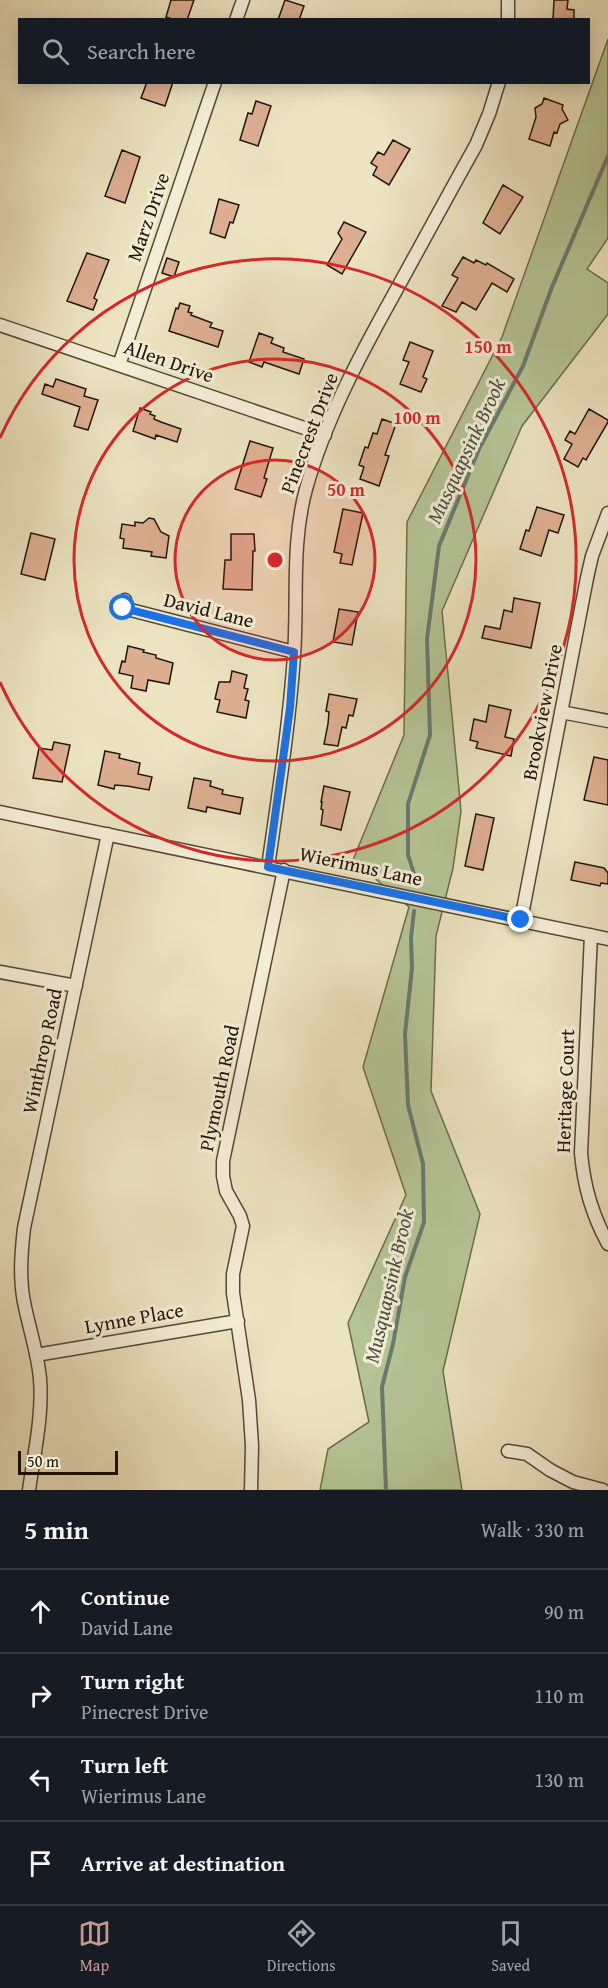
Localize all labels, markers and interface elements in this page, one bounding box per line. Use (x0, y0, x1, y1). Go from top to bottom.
search box (18, 18, 590, 84)
icon: search (39, 35, 72, 68)
text: Search here (87, 35, 196, 67)
street label: Marz Drive (119, 169, 176, 265)
street label: Allen Drive (120, 332, 218, 389)
text: 150 m (464, 333, 512, 360)
street label: Pinecrest Drive (272, 368, 345, 498)
water label: Musquapsink Brook (418, 373, 513, 529)
text: 100 m (393, 404, 441, 431)
text: 50 m (327, 476, 366, 503)
centre of rings (265, 550, 285, 570)
street label: David Lane (161, 584, 257, 635)
route start (109, 594, 135, 620)
street label: Brookview Drive (514, 641, 569, 783)
street label: Wierimus Lane (297, 838, 425, 893)
route end (507, 906, 533, 932)
street label: Winthrop Road (14, 985, 69, 1116)
street label: Plymouth Road (191, 1022, 246, 1154)
street label: Heritage Court (548, 1029, 581, 1153)
water label: Musquapsink Brook (356, 1205, 421, 1366)
street label: Lynne Place (82, 1295, 186, 1340)
scale bar (18, 1448, 118, 1476)
text: 50 m (27, 1449, 59, 1473)
text: 5 min (24, 1510, 89, 1549)
text: Walk · 330 m (481, 1515, 584, 1544)
text: Continue (81, 1581, 170, 1613)
icon: ahead (24, 1595, 57, 1628)
text: 90 m (544, 1597, 584, 1626)
text: David Lane (81, 1613, 173, 1642)
text: Turn right (81, 1665, 184, 1697)
icon: right (24, 1679, 57, 1712)
text: 110 m (534, 1681, 584, 1710)
text: Pinecrest Drive (81, 1697, 208, 1726)
text: Turn left (81, 1749, 168, 1781)
icon: left (24, 1763, 57, 1796)
text: 130 m (534, 1765, 584, 1794)
text: Wierimus Lane (81, 1781, 206, 1810)
icon: arrive (24, 1847, 57, 1880)
text: Arrive at destination (81, 1847, 285, 1879)
tab: Map (78, 1917, 111, 1977)
tab: Directions (267, 1917, 336, 1977)
tab: Saved (491, 1917, 530, 1977)

